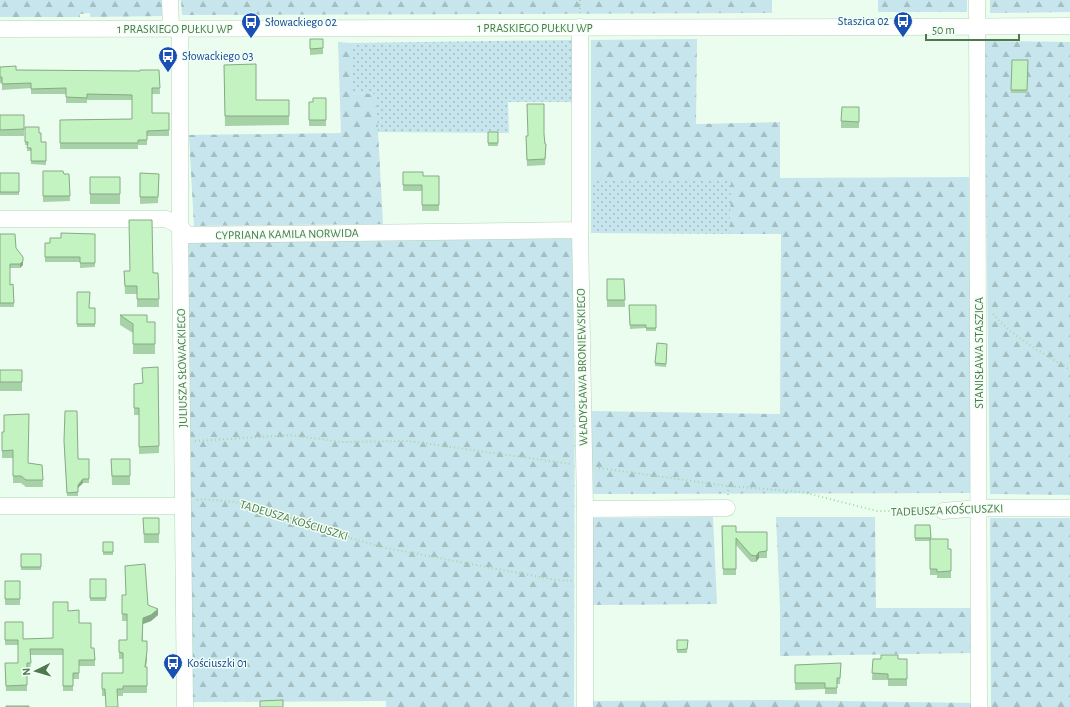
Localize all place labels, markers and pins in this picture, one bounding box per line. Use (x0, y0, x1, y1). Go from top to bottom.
bus stop icon: Staszica 02 (892, 10, 914, 38)
bus stop icon: Słowackiego 02 (240, 11, 262, 39)
place label: Staszica 02 (838, 15, 890, 27)
place label: Słowackiego 02 (265, 16, 337, 28)
bus stop icon: Słowackiego 03 (157, 45, 179, 73)
place label: Słowackiego 03 (182, 50, 253, 62)
bus stop icon: Kościuszki 01 (162, 652, 184, 680)
place label: Kościuszki 01 (187, 657, 247, 669)

